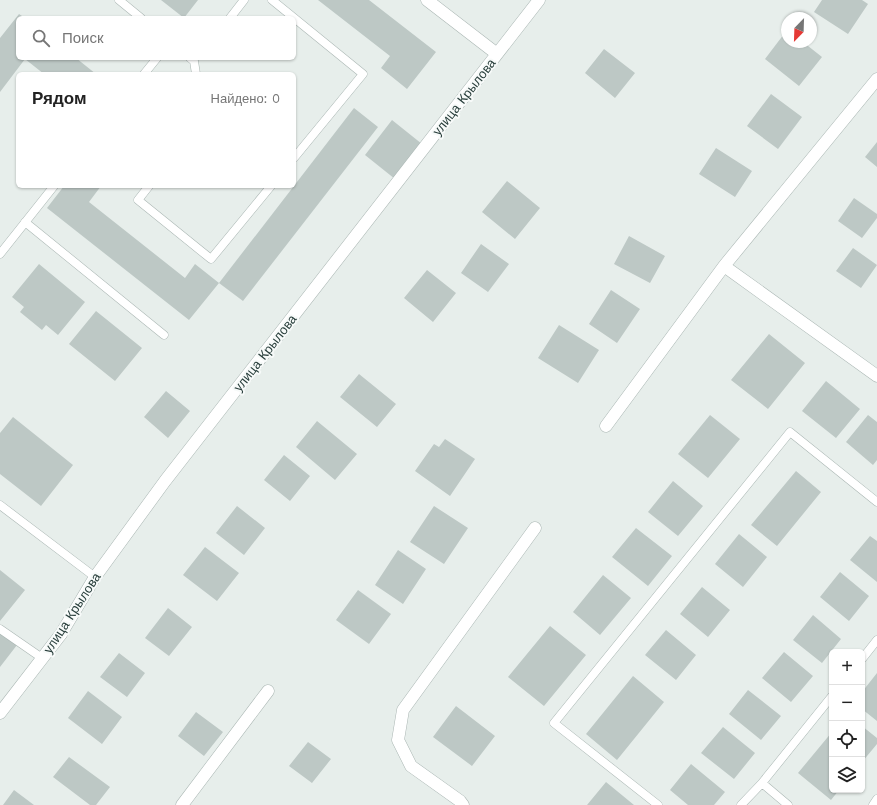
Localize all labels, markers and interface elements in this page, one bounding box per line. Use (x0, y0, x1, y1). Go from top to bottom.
north arrow (781, 12, 817, 48)
search box (16, 16, 296, 60)
icon: search (30, 27, 52, 49)
text: Поиск (62, 29, 104, 47)
street label: улица Крылова (429, 55, 499, 138)
text: Рядом (32, 88, 87, 108)
text: Найдено: 0 (211, 91, 280, 106)
street label: улица Крылова (230, 311, 300, 394)
street label: улица Крылова (40, 569, 104, 656)
map controls (829, 649, 865, 793)
button: + (829, 649, 865, 685)
button: − (829, 685, 865, 721)
button: locate (829, 721, 865, 757)
button: layers (829, 757, 865, 793)

